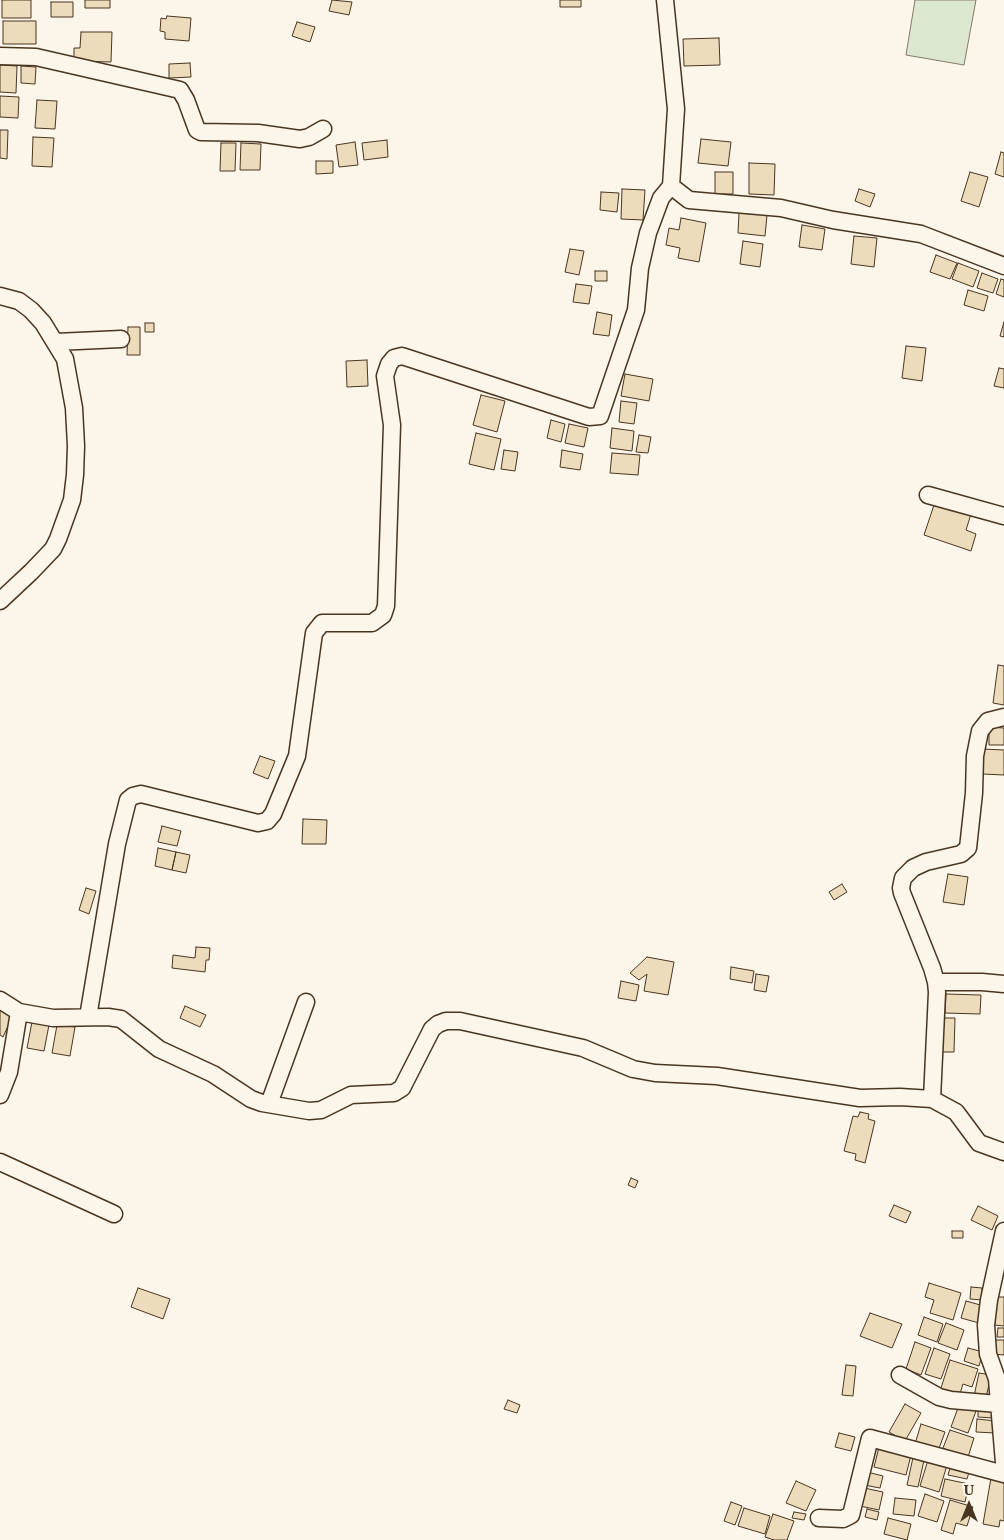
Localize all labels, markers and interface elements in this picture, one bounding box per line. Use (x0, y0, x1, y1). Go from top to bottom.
north arrow (944, 1480, 994, 1530)
text: U (964, 1481, 974, 1499)

